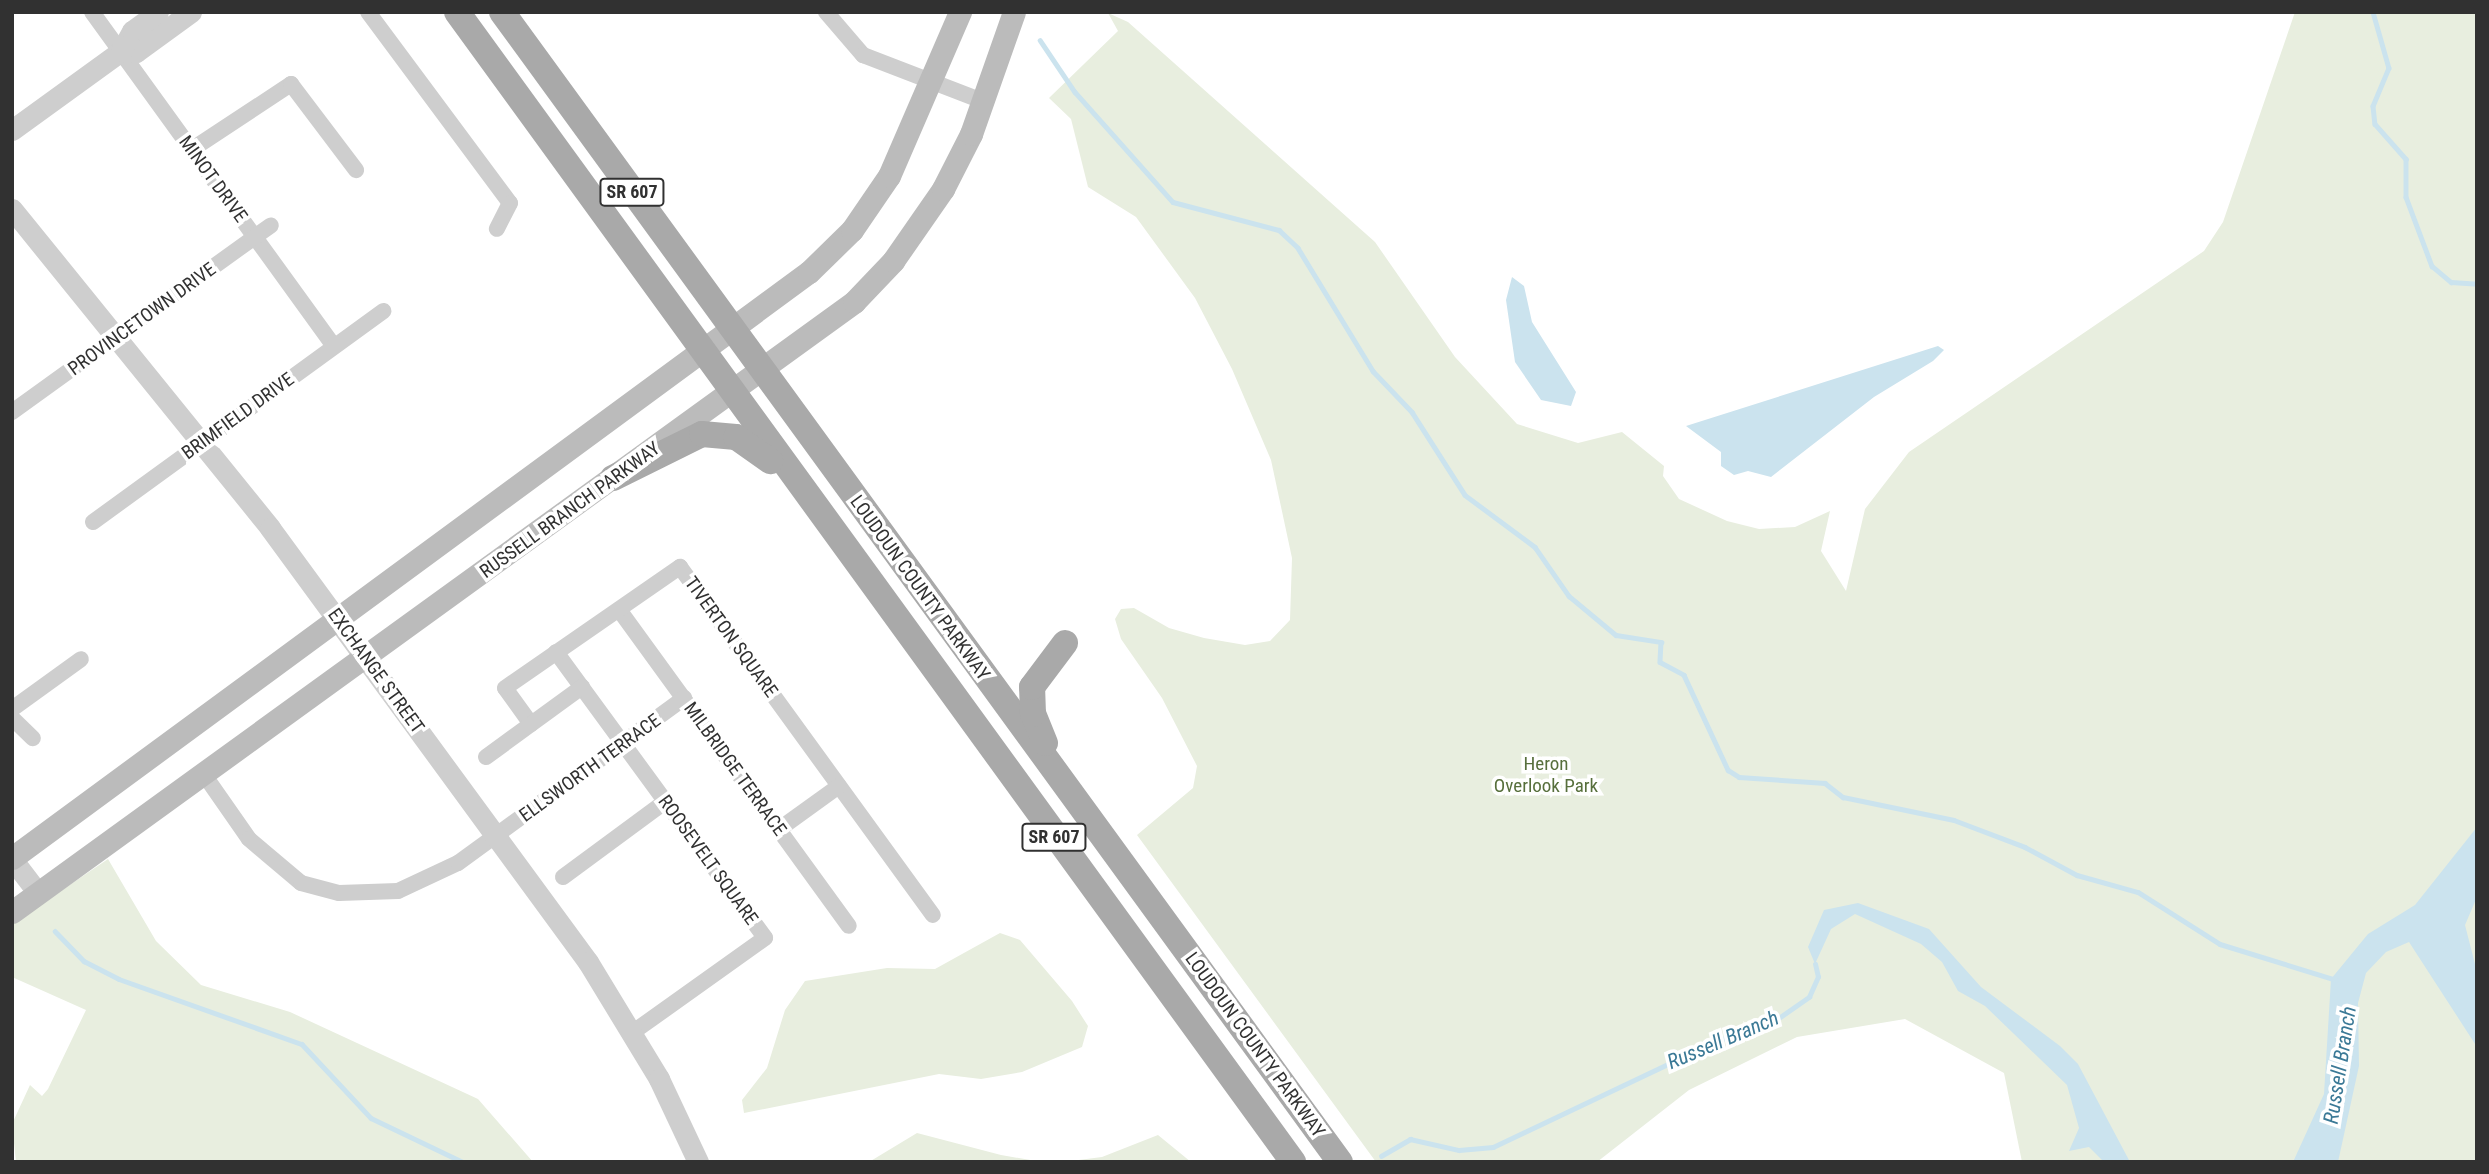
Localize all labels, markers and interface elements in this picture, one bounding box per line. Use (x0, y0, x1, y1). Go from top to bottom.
street label: MINOT DRIVE (174, 131, 252, 227)
road number: SR 607 (599, 177, 665, 206)
street label: PROVINCETOWN DRIVE (64, 258, 220, 380)
street label: BRIMFIELD DRIVE (178, 368, 298, 464)
street label: RUSSELL BRANCH PARKWAY (475, 437, 665, 583)
street label: LOUDOUN COUNTY PARKWAY (845, 491, 995, 685)
street label: TIVERTON SQUARE (680, 572, 782, 702)
street label: EXCHANGE STREET (323, 604, 429, 738)
street label: MILBRIDGE TERRACE (679, 698, 791, 840)
street label: ELLSWORTH TERRACE (515, 709, 665, 827)
park label: Heron Overlook Park (1494, 753, 1598, 797)
street label: ROOSEVELT SQUARE (653, 790, 763, 930)
road number: SR 607 (1021, 822, 1087, 852)
street label: LOUDOUN COUNTY PARKWAY (1180, 948, 1330, 1142)
water label: Russell Branch (2318, 1004, 2362, 1126)
water label: Russell Branch (1663, 1005, 1783, 1075)

